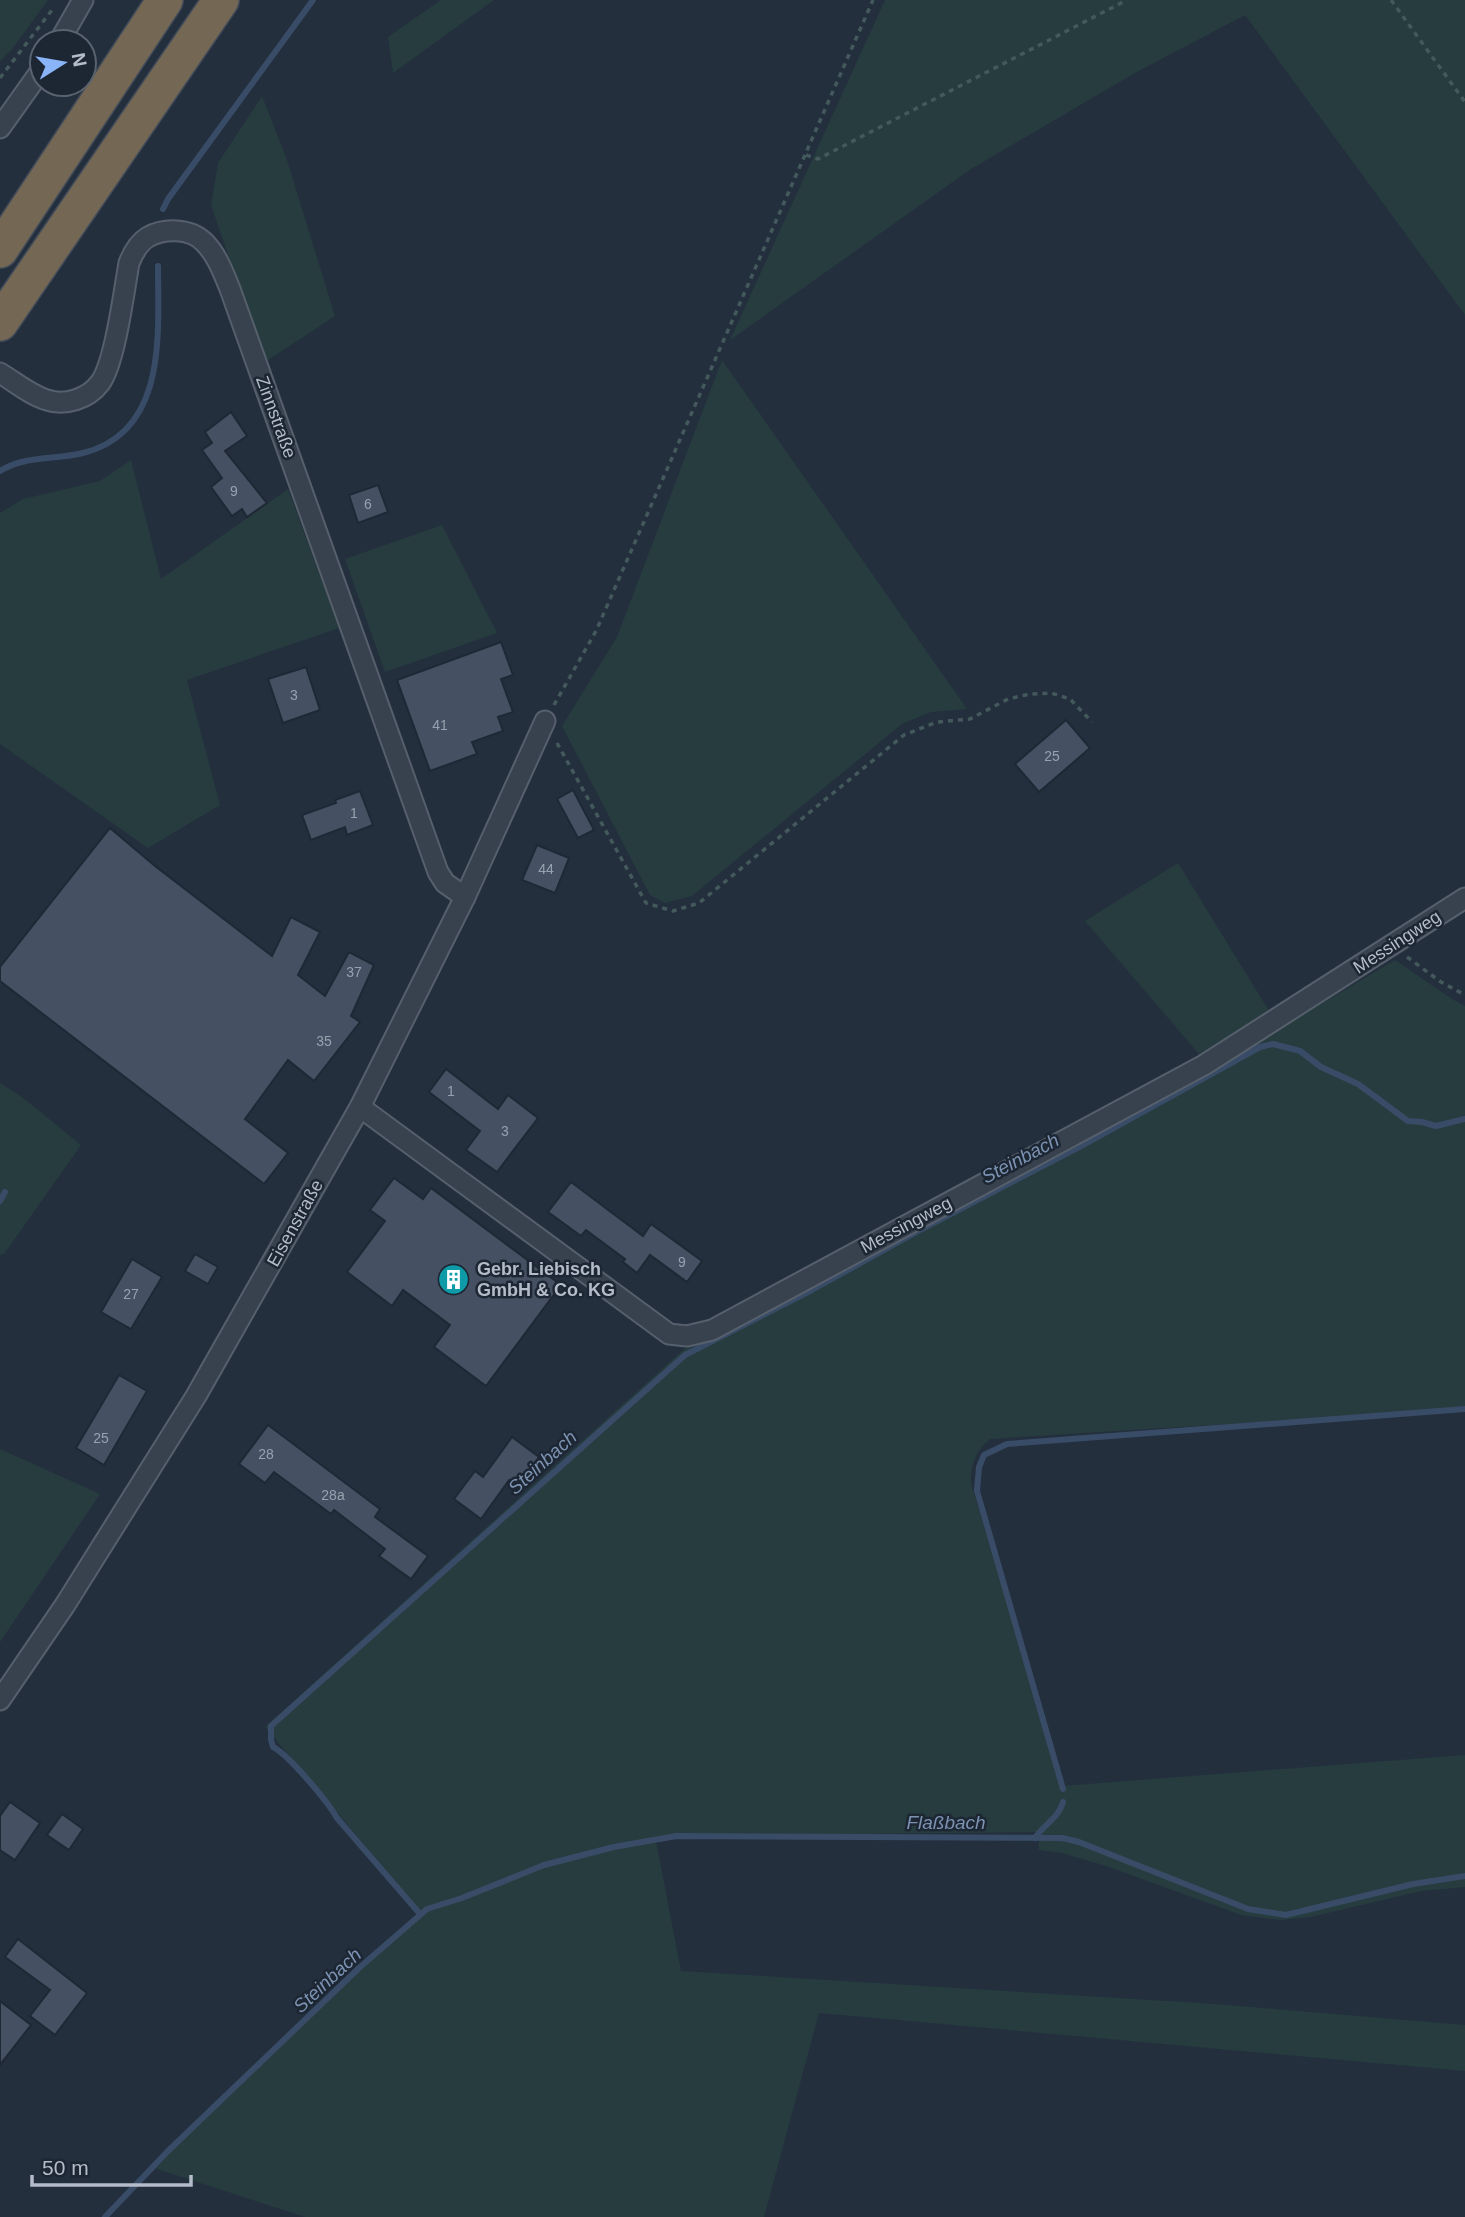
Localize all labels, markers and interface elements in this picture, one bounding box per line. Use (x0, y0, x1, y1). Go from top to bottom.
north arrow (28, 28, 98, 98)
text: N (68, 51, 91, 69)
street label: Zinnstraße (252, 373, 300, 461)
house number: 9 (230, 483, 238, 499)
house number: 6 (364, 496, 372, 512)
house number: 3 (290, 687, 298, 703)
house number: 41 (432, 717, 448, 733)
house number: 25 (1044, 748, 1060, 764)
house number: 1 (350, 805, 358, 821)
house number: 44 (538, 861, 554, 877)
street label: Messingweg (1350, 906, 1444, 978)
house number: 37 (346, 964, 362, 980)
house number: 35 (316, 1033, 332, 1049)
house number: 1 (447, 1083, 455, 1099)
house number: 3 (501, 1123, 509, 1139)
water label: Steinbach (978, 1129, 1062, 1188)
street label: Eisenstraße (263, 1176, 327, 1270)
street label: Messingweg (857, 1193, 955, 1257)
house number: 9 (678, 1254, 686, 1270)
place label: Gebr. Liebisch GmbH & Co. KG (477, 1259, 615, 1300)
building icon: Gebr. Liebisch GmbH & Co. KG (437, 1262, 471, 1296)
house number: 27 (123, 1286, 139, 1302)
water label: Steinbach (504, 1426, 581, 1498)
house number: 25 (93, 1430, 109, 1446)
house number: 28 (258, 1446, 274, 1462)
house number: 28a (321, 1487, 345, 1503)
water label: Flaßbach (906, 1812, 986, 1833)
water label: Steinbach (289, 1944, 365, 2017)
scale bar (32, 2144, 191, 2188)
text: 50 m (42, 2156, 89, 2179)

